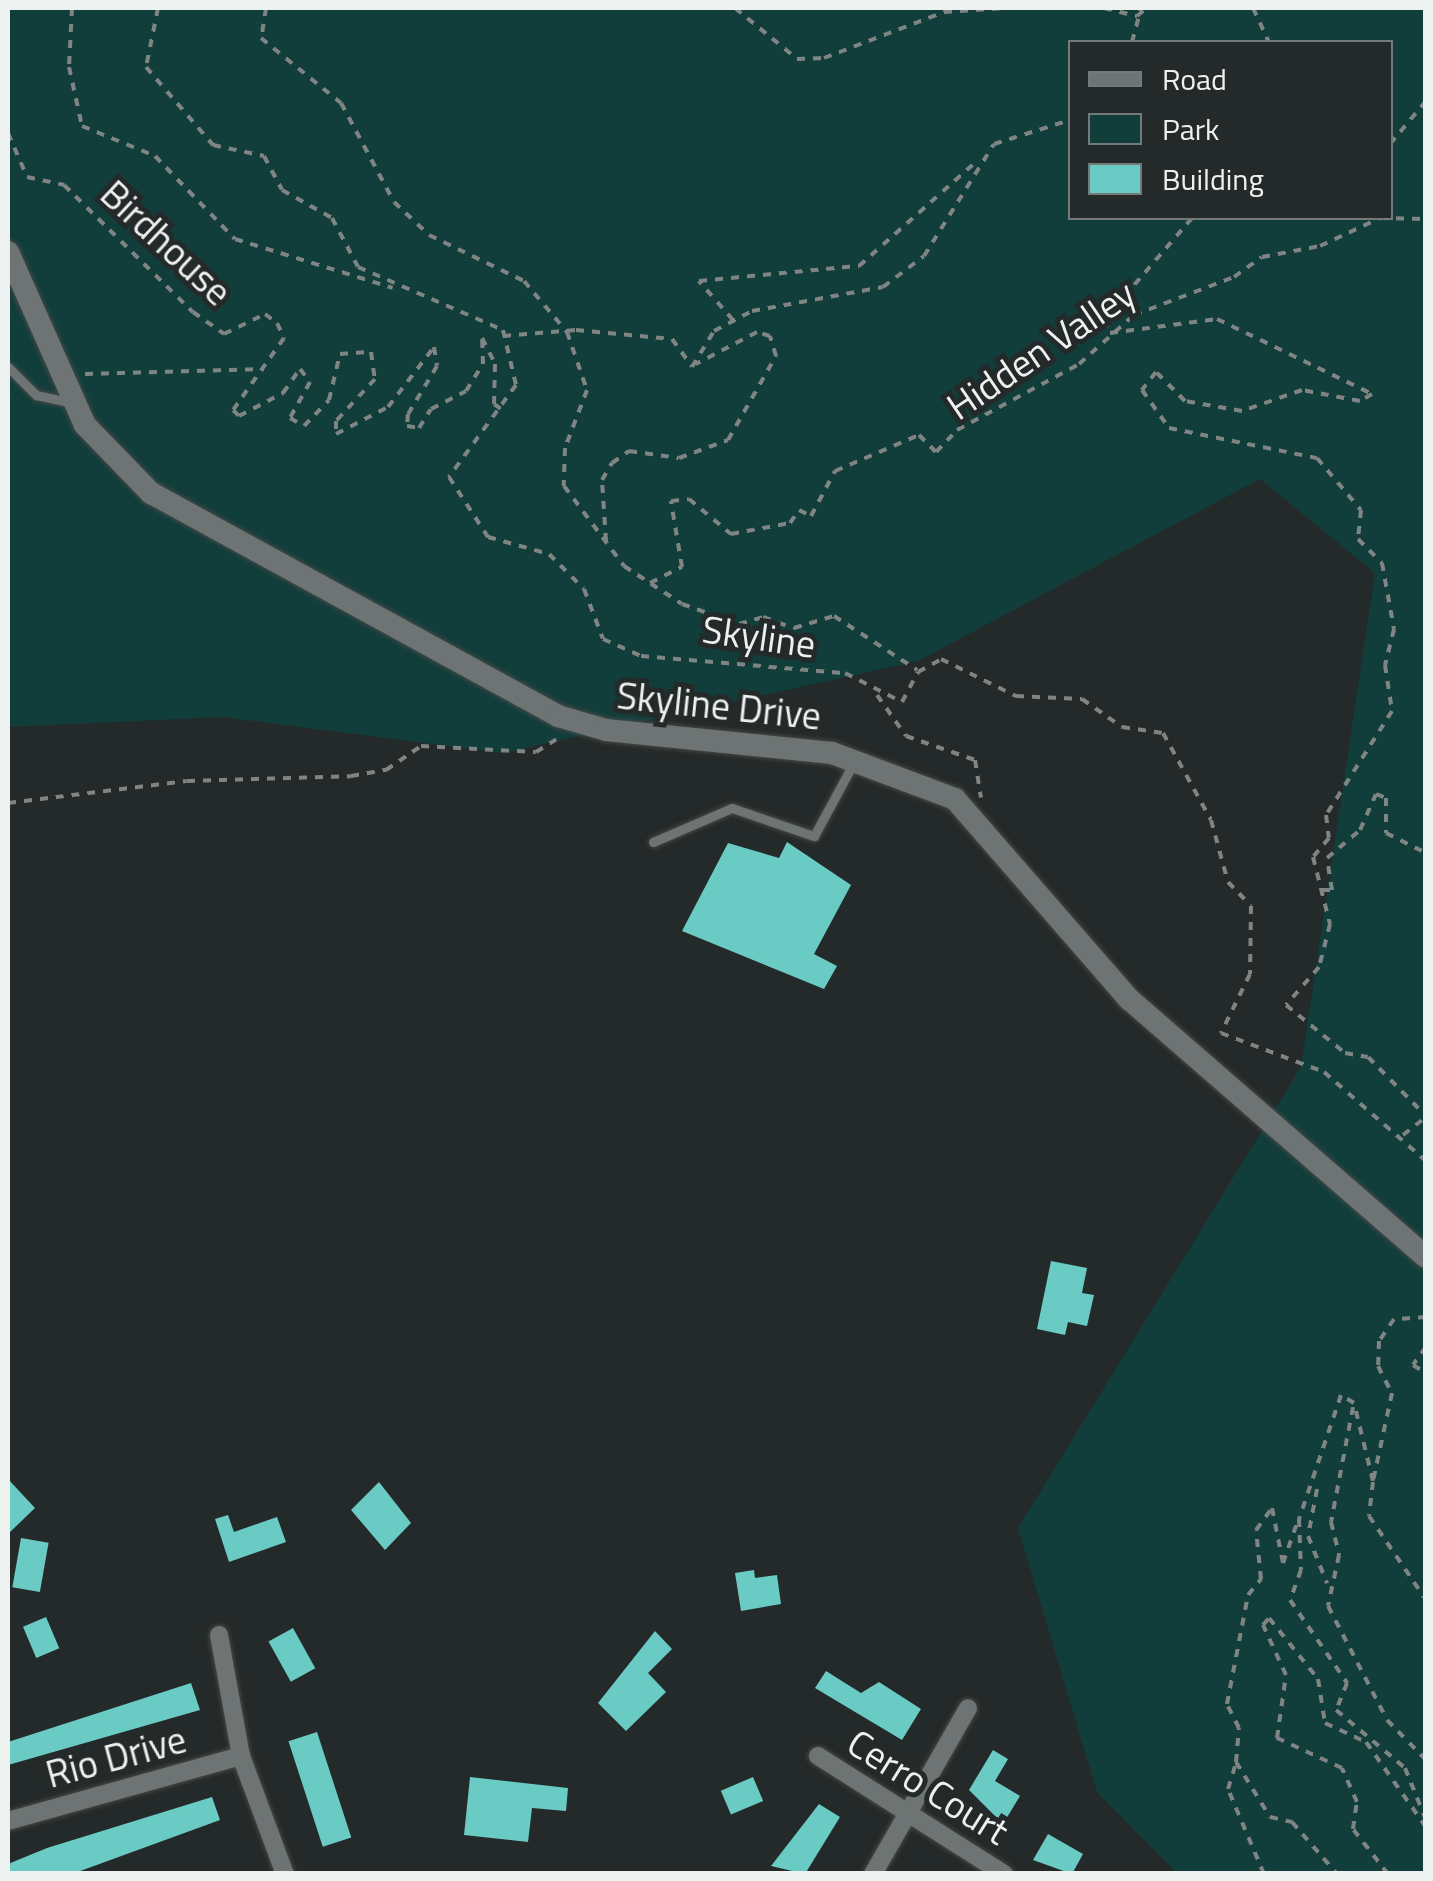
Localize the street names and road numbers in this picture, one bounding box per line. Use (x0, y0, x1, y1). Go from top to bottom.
street label: Birdhouse (91, 171, 241, 315)
street label: Hidden Valley (938, 270, 1144, 430)
street label: Skyline (699, 606, 819, 668)
street label: Skyline Drive (615, 673, 823, 739)
street label: Rio Drive (41, 1716, 191, 1798)
street label: Cerro Court (839, 1720, 1017, 1854)

